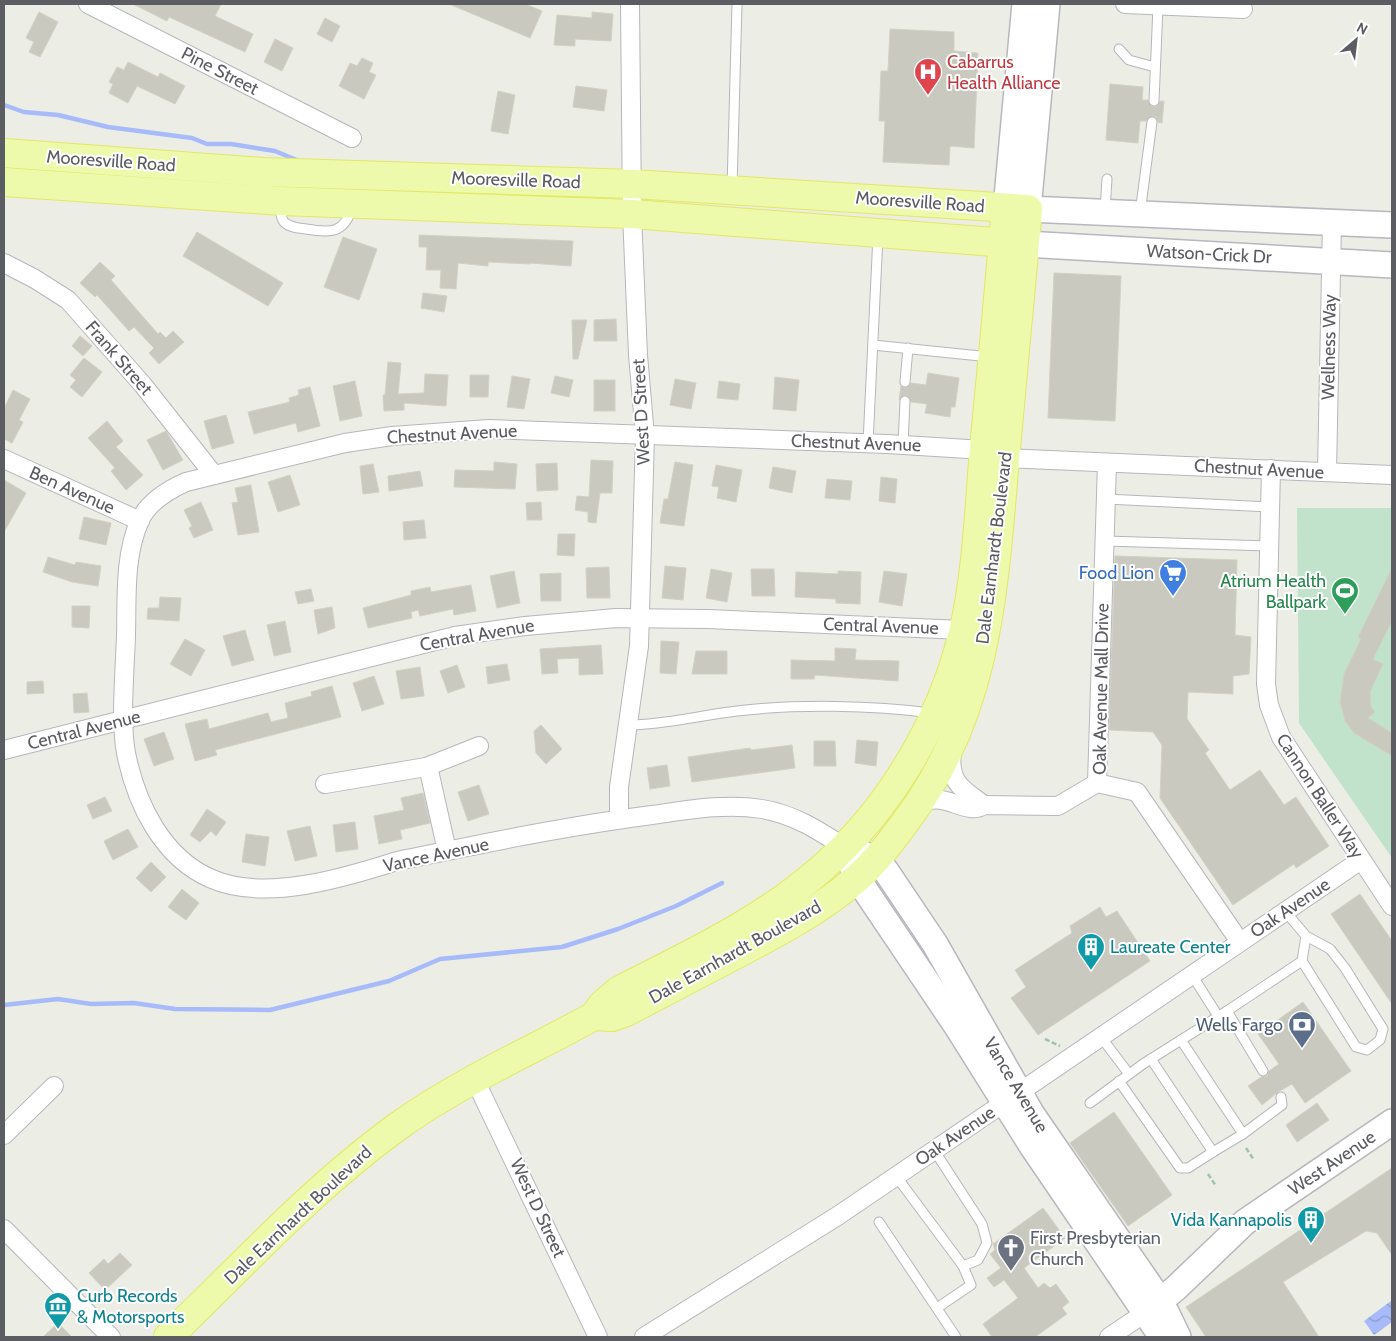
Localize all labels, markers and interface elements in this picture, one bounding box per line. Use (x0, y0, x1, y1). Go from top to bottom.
north arrow (1331, 15, 1381, 65)
text: N (1354, 18, 1371, 39)
street label: Pine Street (178, 42, 262, 100)
place label: Cabarrus Health Alliance (947, 51, 1061, 94)
hospital icon: Cabarrus Health Alliance (913, 57, 943, 96)
street label: Mooresville Road (46, 146, 176, 176)
street label: Mooresville Road (451, 167, 581, 193)
street label: Mooresville Road (855, 187, 985, 217)
street label: Watson-Crick Dr (1146, 240, 1272, 268)
street label: Wellness Way (1317, 294, 1341, 400)
street label: Frank Street (81, 316, 157, 400)
street label: West D Street (627, 358, 655, 466)
street label: Chestnut Avenue (386, 420, 518, 448)
street label: Chestnut Avenue (791, 430, 921, 456)
street label: Dale Earnhardt Boulevard (971, 451, 1017, 645)
street label: Chestnut Avenue (1193, 455, 1325, 483)
street label: Ben Avenue (26, 461, 118, 519)
supermarket icon: Food Lion (1158, 558, 1188, 597)
place label: Food Lion (1079, 562, 1154, 584)
place label: Atrium Health Ballpark (1220, 570, 1327, 613)
sports icon: Atrium Health Ballpark (1330, 576, 1360, 615)
street label: Oak Avenue Mall Drive (1089, 603, 1113, 775)
street label: Central Avenue (823, 613, 939, 639)
street label: Central Avenue (418, 614, 536, 656)
street label: Central Avenue (25, 705, 143, 755)
street label: Cannon Baller Way (1271, 730, 1369, 862)
street label: Vance Avenue (381, 833, 491, 877)
street label: Oak Avenue (1246, 873, 1334, 943)
street label: Dale Earnhardt Boulevard (645, 895, 825, 1009)
building icon: Laureate Center (1076, 932, 1106, 971)
place label: Laureate Center (1110, 936, 1231, 958)
bank icon: Wells Fargo (1287, 1010, 1317, 1049)
place label: Wells Fargo (1196, 1014, 1283, 1036)
street label: Vance Avenue (979, 1033, 1053, 1137)
street label: Oak Avenue (911, 1101, 999, 1171)
street label: West Avenue (1284, 1126, 1380, 1200)
street label: Dale Earnhardt Boulevard (220, 1141, 376, 1289)
street label: West D Street (506, 1155, 570, 1261)
building icon: Vida Kannapolis (1296, 1205, 1326, 1244)
place label: Vida Kannapolis (1171, 1209, 1292, 1231)
place label: First Presbyterian Church (1030, 1227, 1161, 1270)
church icon: First Presbyterian Church (996, 1233, 1026, 1272)
place label: Curb Records & Motorsports (77, 1285, 184, 1328)
museum icon: Curb Records & Motorsports (43, 1291, 73, 1330)

